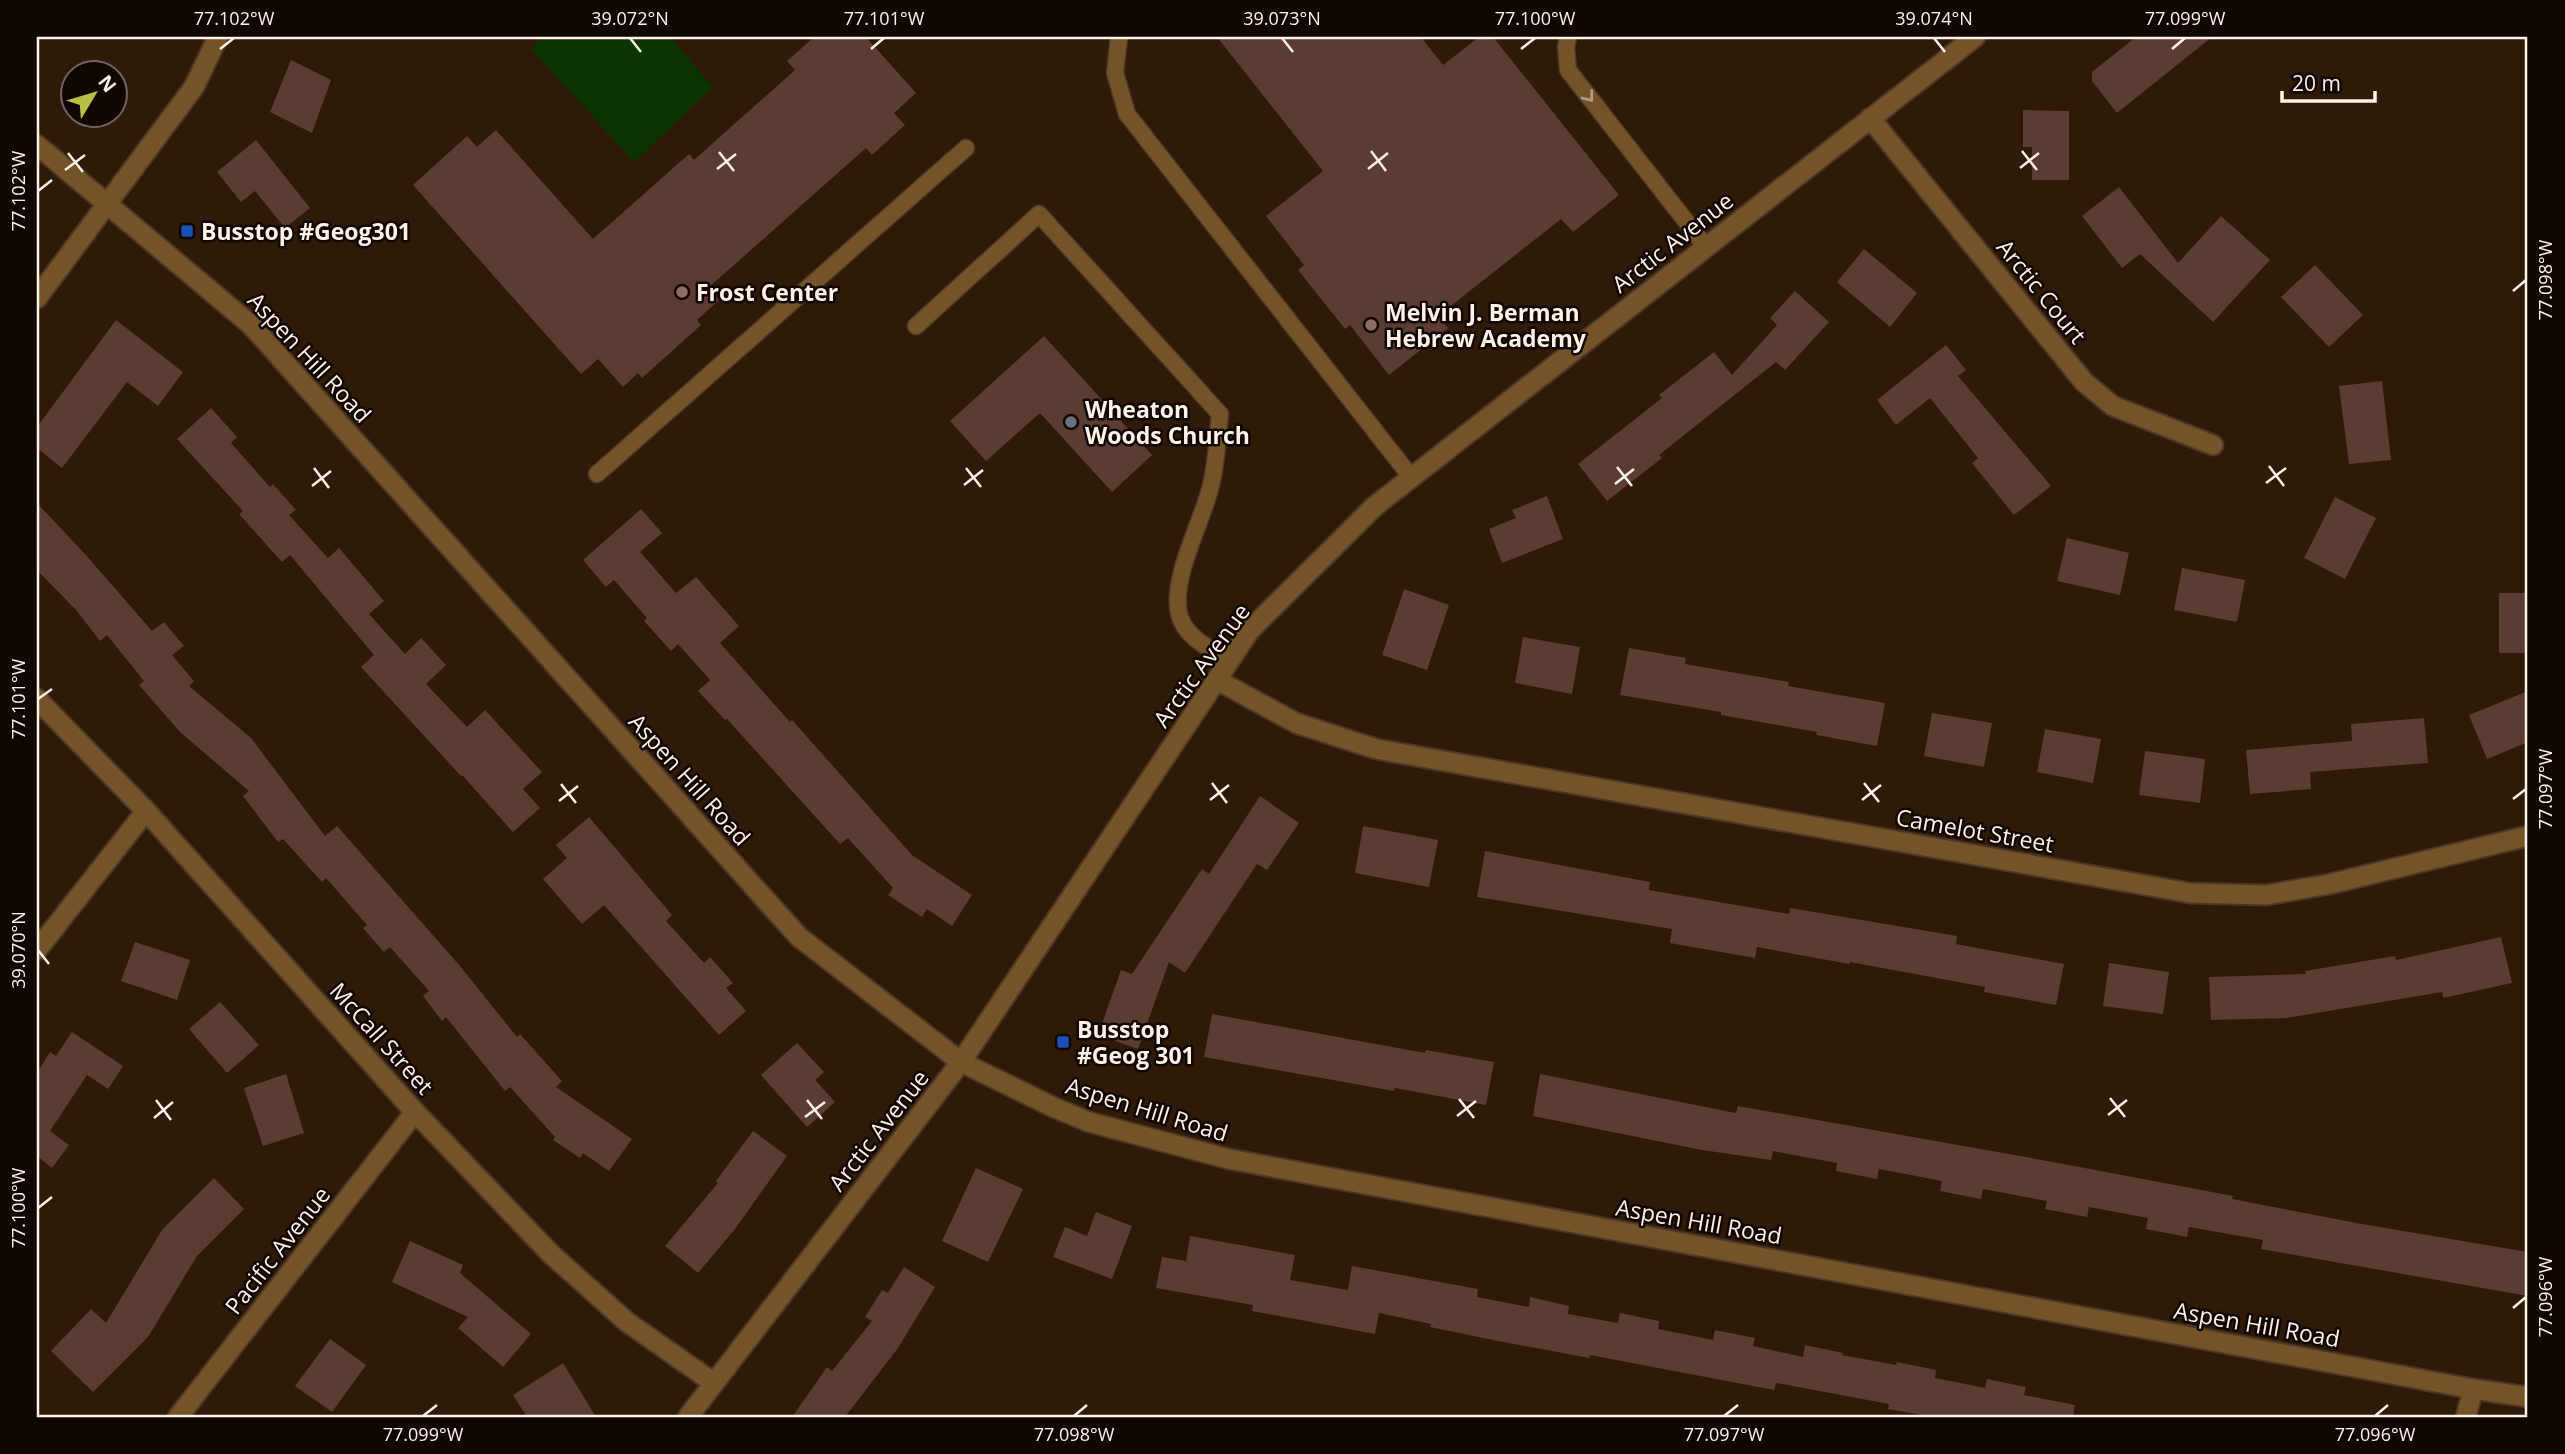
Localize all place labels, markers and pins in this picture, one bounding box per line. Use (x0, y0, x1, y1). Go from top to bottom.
place label: Busstop #Geog301 (201, 215, 411, 247)
marker: Busstop #Geog301 (179, 223, 195, 239)
place label: Frost Center (696, 276, 838, 308)
marker: Frost Center (674, 284, 690, 300)
place label: Melvin J. Berman Hebrew Academy (1385, 296, 1587, 354)
marker: Melvin J. Berman Hebrew Academy (1363, 317, 1379, 333)
place label: Wheaton Woods Church (1085, 393, 1250, 451)
marker: Wheaton Woods Church (1063, 414, 1079, 430)
place label: Busstop #Geog 301 (1077, 1013, 1195, 1071)
marker: Busstop #Geog 301 (1055, 1034, 1071, 1050)

